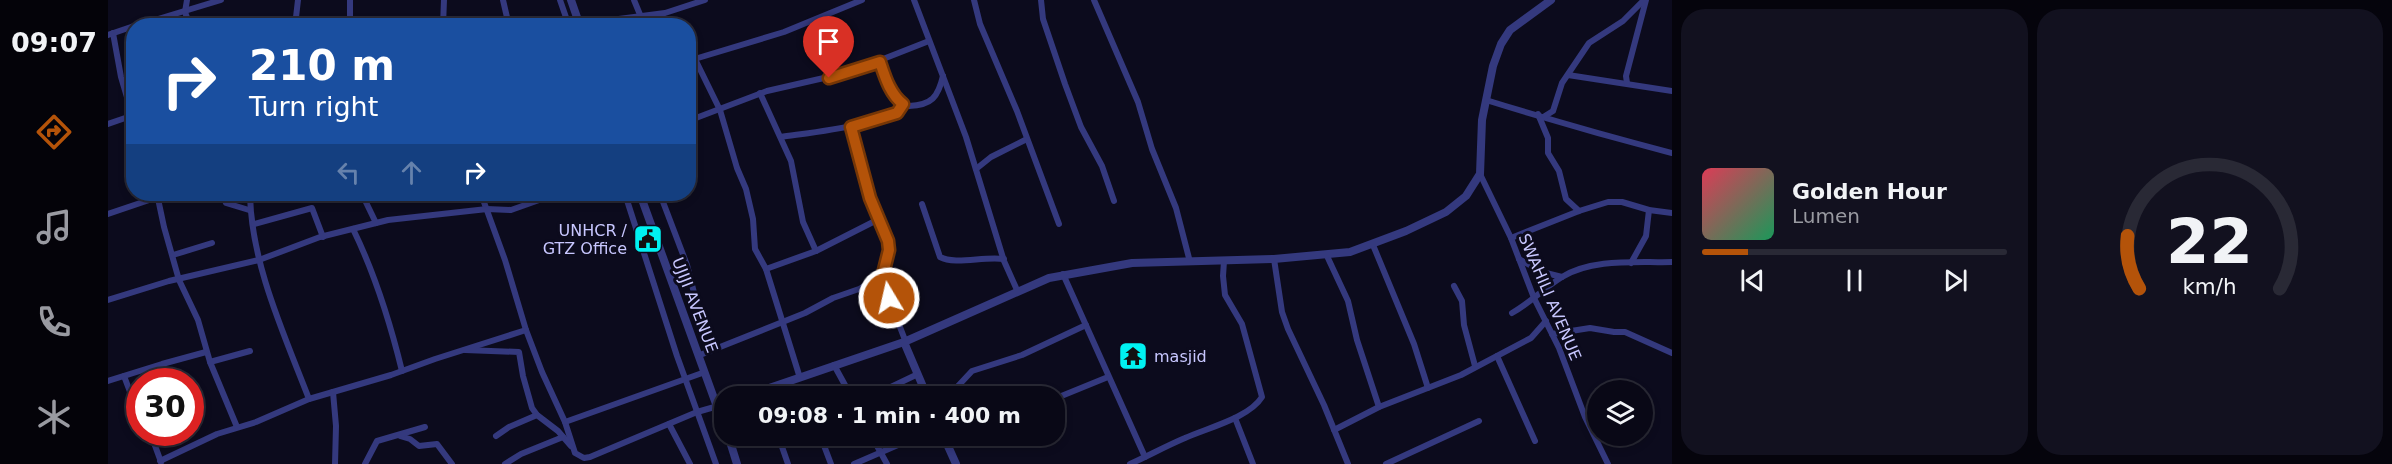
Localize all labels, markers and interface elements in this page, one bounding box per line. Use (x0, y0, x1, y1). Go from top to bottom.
pin (803, 16, 854, 78)
icon: arrive (812, 25, 845, 58)
text: 09:07 (11, 27, 97, 58)
text: 210 m (249, 41, 395, 90)
icon: right (150, 42, 228, 120)
text: Turn right (249, 91, 378, 122)
icon: directions (33, 111, 75, 153)
icon: left (332, 156, 365, 189)
icon: ahead (395, 156, 428, 189)
icon: right (458, 156, 491, 189)
text: Golden Hour (1792, 179, 1947, 204)
text: Lumen (1792, 204, 1860, 228)
text: 22 (2166, 205, 2253, 278)
icon: music (33, 206, 75, 248)
place label: UNHCR / GTZ Office (543, 221, 628, 258)
public building icon: UNHCR / GTZ Office (632, 223, 664, 255)
street label: SWAHILI AVENUE (1515, 231, 1585, 363)
street label: UJIJI AVENUE (668, 255, 722, 355)
icon: previous (1736, 264, 1769, 297)
icon: pause (1838, 264, 1871, 297)
icon: next (1939, 264, 1972, 297)
position arrow (857, 266, 921, 330)
text: km/h (2183, 274, 2237, 299)
icon: phone (33, 301, 75, 343)
temple icon: masjid (1117, 340, 1149, 372)
place label: masjid (1154, 347, 1207, 366)
speed limit sign: 30 (126, 368, 204, 446)
map controls (1587, 380, 1653, 446)
button: layers (1587, 380, 1653, 446)
icon: climate (33, 396, 75, 438)
text: 09:08 · 1 min · 400 m (758, 403, 1021, 428)

